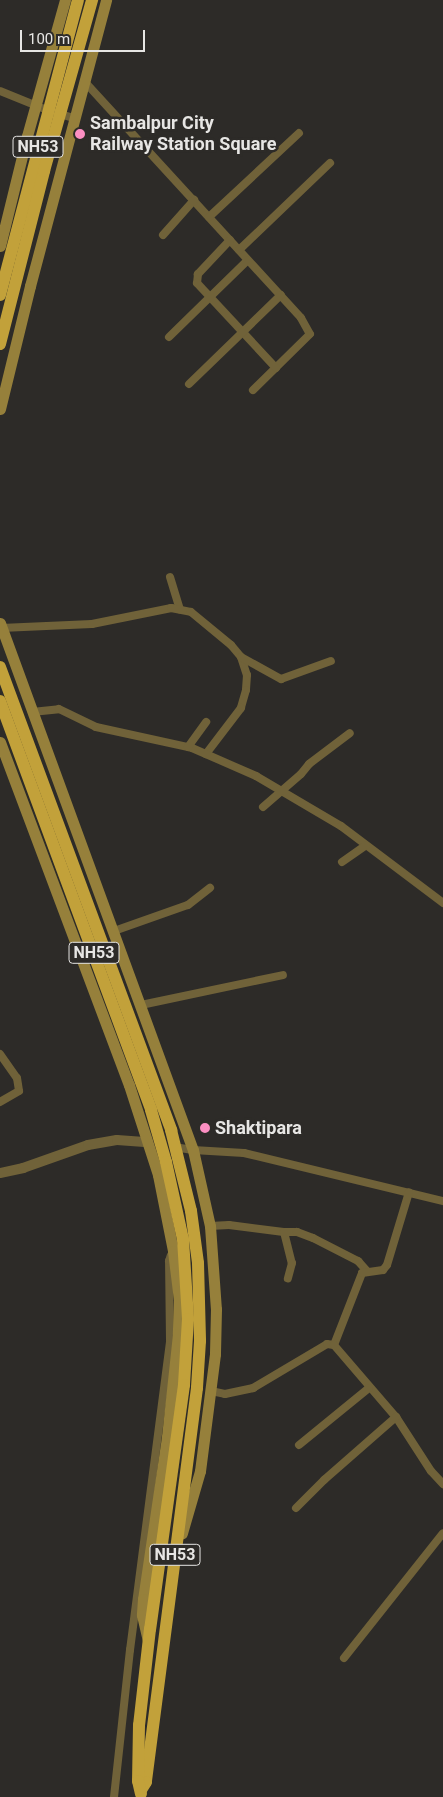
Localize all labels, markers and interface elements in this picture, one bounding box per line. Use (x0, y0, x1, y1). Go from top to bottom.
scale bar (22, 20, 148, 52)
text: 100 m (28, 30, 70, 48)
place label: Sambalpur City Railway Station Square (90, 113, 276, 156)
marker: Sambalpur City Railway Station Square (74, 128, 86, 140)
road number: NH53 (12, 134, 64, 160)
road number: NH53 (68, 940, 120, 966)
place label: Shaktipara (215, 1117, 302, 1139)
marker: Shaktipara (199, 1122, 211, 1134)
road number: NH53 (149, 1542, 201, 1568)

